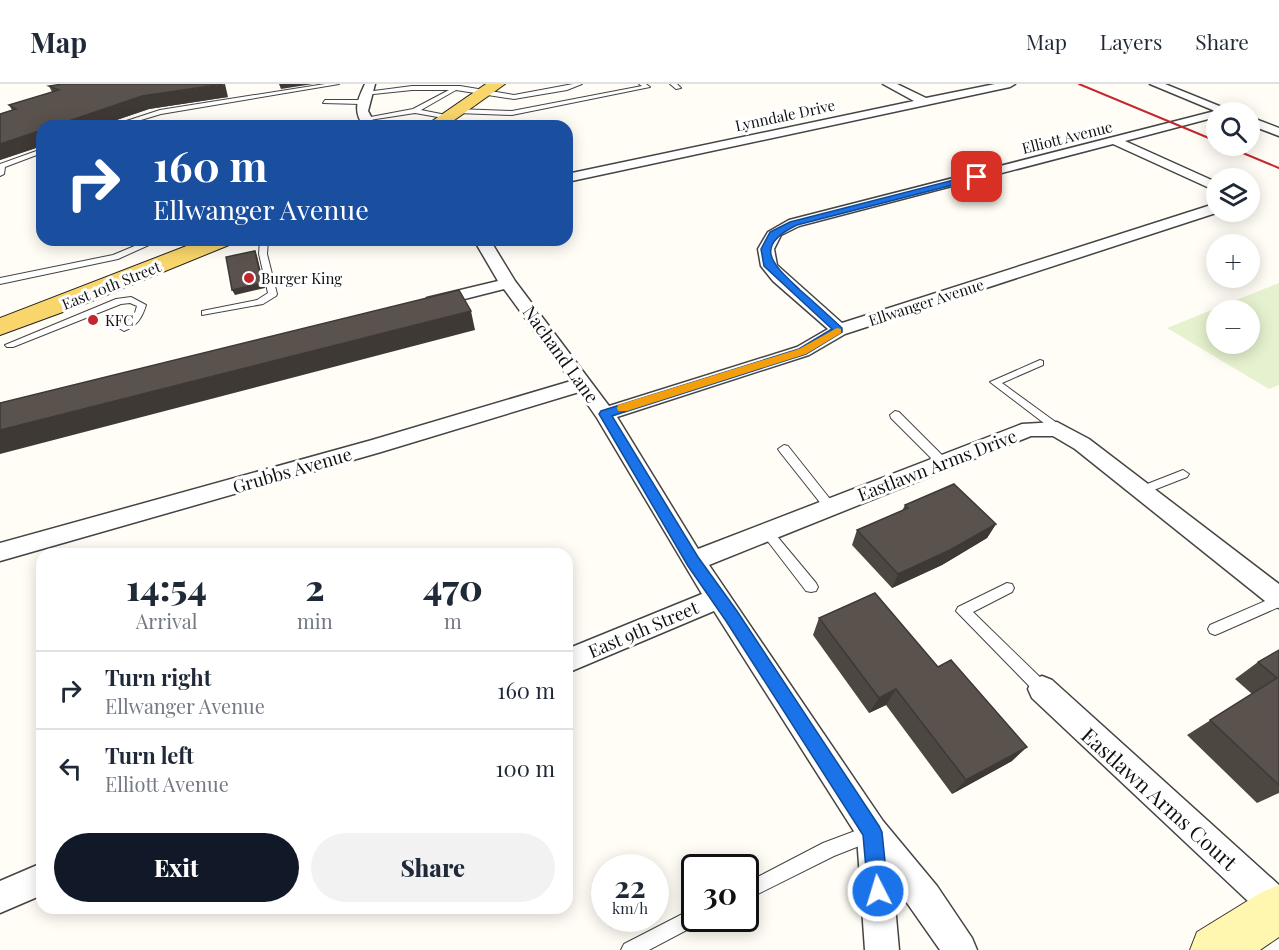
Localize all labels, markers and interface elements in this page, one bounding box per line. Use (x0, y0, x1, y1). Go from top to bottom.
text: Map (30, 23, 87, 60)
text: Map (1026, 27, 1067, 55)
text: Layers (1100, 27, 1162, 55)
text: Share (1195, 27, 1249, 55)
street label: Lynndale Drive (733, 95, 837, 135)
map controls (1206, 102, 1260, 354)
button: search (1206, 102, 1260, 156)
street label: Elliott Avenue (1020, 116, 1114, 158)
text: 160 m (153, 137, 268, 193)
icon: right (54, 144, 132, 222)
pin (951, 151, 1002, 202)
icon: arrive (960, 160, 993, 193)
button: layers (1206, 168, 1260, 222)
text: Ellwanger Avenue (153, 191, 369, 227)
button: + (1206, 234, 1260, 288)
street label: East 10th Street (59, 256, 164, 314)
place label: Burger King (261, 268, 342, 288)
marker: Burger King (242, 271, 256, 285)
street label: Ellwanger Avenue (866, 274, 986, 330)
button: − (1206, 300, 1260, 354)
street label: Nachand Lane (518, 301, 604, 407)
place label: KFC (105, 310, 134, 330)
marker: KFC (86, 313, 100, 327)
street label: Eastlawn Arms Drive (854, 424, 1020, 506)
street label: Grubbs Avenue (230, 442, 354, 498)
text: 14:54 (126, 562, 207, 610)
text: 2 (305, 562, 325, 610)
text: 470 (423, 562, 483, 610)
street label: East 9th Street (584, 595, 702, 663)
text: Arrival (136, 607, 197, 634)
text: min (297, 607, 333, 634)
text: m (444, 607, 462, 634)
text: Turn right (105, 662, 211, 692)
icon: right (54, 674, 87, 707)
text: 160 m (497, 675, 555, 705)
text: Ellwanger Avenue (105, 692, 265, 719)
street label: Eastlawn Arms Court (1076, 721, 1244, 876)
text: Turn left (105, 740, 194, 770)
icon: left (54, 752, 87, 785)
text: 100 m (495, 753, 555, 783)
text: Elliott Avenue (105, 770, 229, 797)
button: Exit (54, 833, 299, 902)
button: Share (311, 833, 555, 902)
speed limit sign: 30 (681, 854, 759, 932)
position arrow (846, 859, 910, 923)
text: 22 (614, 866, 646, 906)
text: km/h (612, 898, 648, 918)

